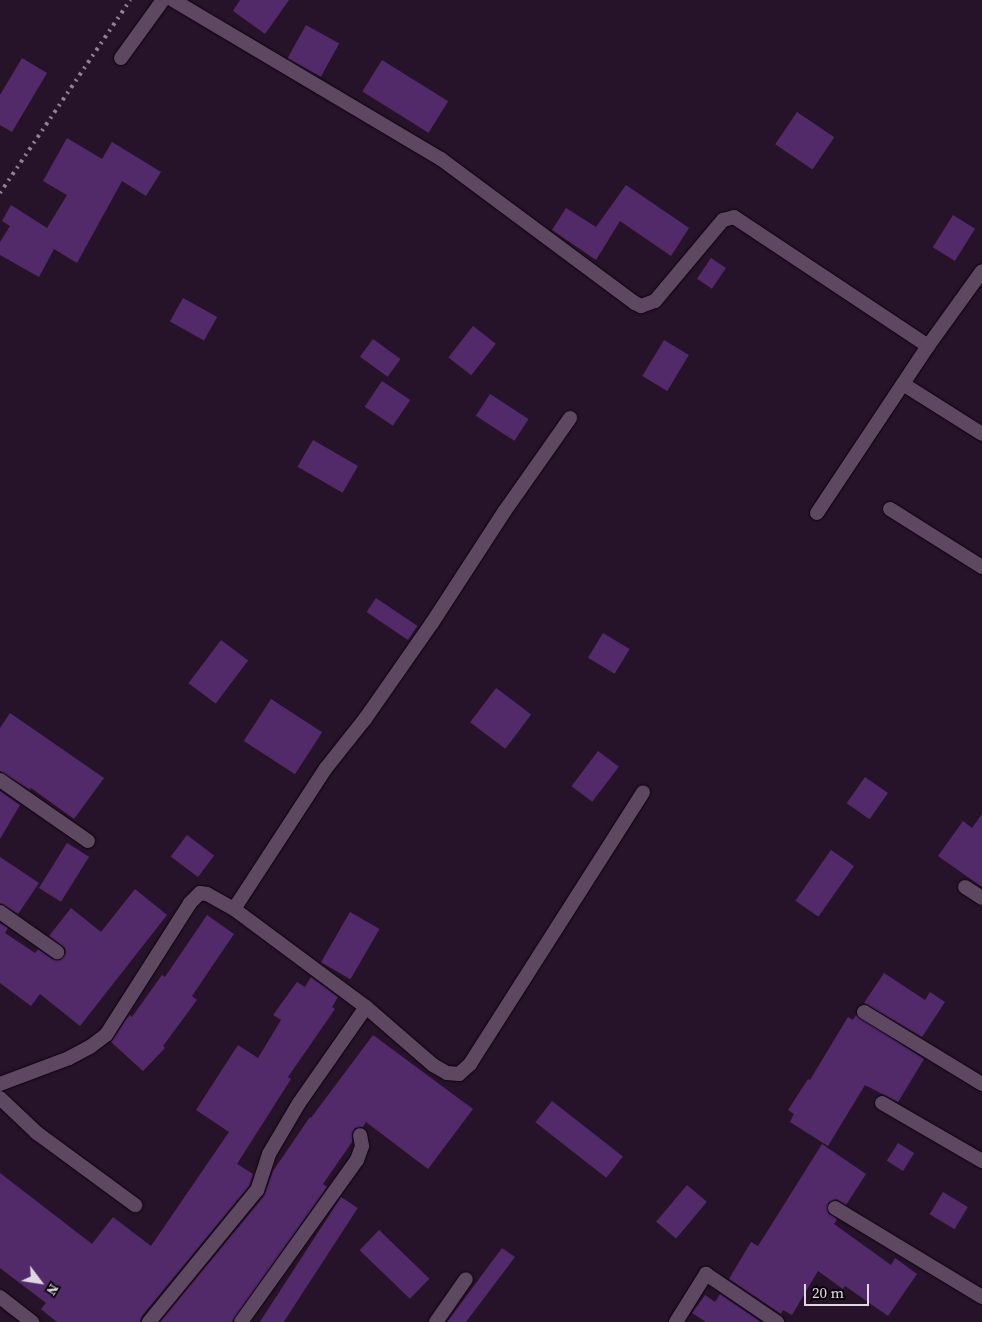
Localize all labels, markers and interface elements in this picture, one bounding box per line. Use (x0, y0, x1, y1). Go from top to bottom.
north arrow (15, 1257, 65, 1307)
scale bar (807, 1274, 872, 1306)
text: N (42, 1280, 64, 1299)
text: 20 m (812, 1282, 844, 1303)

